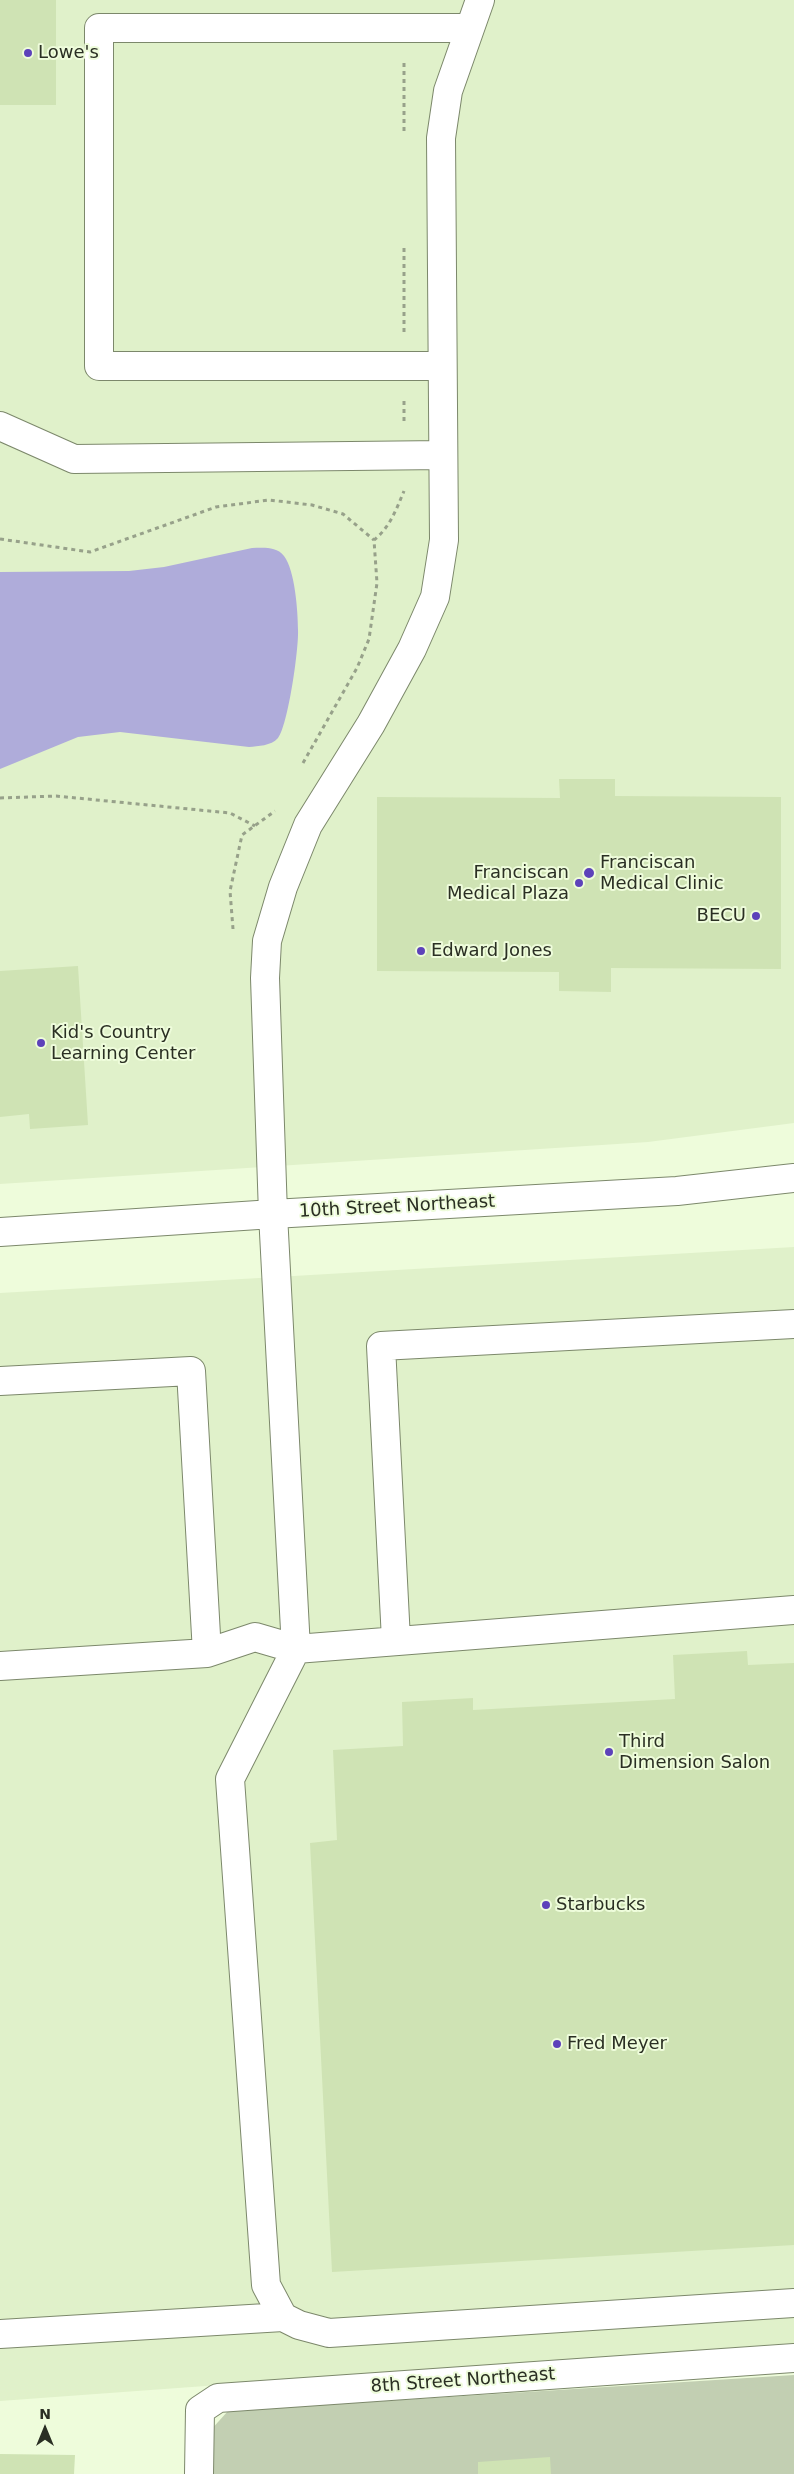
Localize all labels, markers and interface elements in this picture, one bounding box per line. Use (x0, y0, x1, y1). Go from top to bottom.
place label: Lowe's (38, 42, 99, 64)
marker: Lowe's (22, 47, 34, 59)
place label: Franciscan Medical Clinic (600, 852, 724, 894)
place label: Franciscan Medical Plaza (447, 862, 569, 904)
marker: Franciscan Medical Clinic (582, 866, 596, 880)
marker: Franciscan Medical Plaza (573, 877, 585, 889)
place label: BECU (697, 905, 746, 927)
marker: BECU (750, 910, 762, 922)
place label: Edward Jones (431, 940, 552, 962)
marker: Edward Jones (415, 945, 427, 957)
place label: Kid's Country Learning Center (51, 1022, 195, 1064)
marker: Kid's Country Learning Center (35, 1037, 47, 1049)
street label: 10th Street Northeast (298, 1191, 496, 1223)
place label: Third Dimension Salon (619, 1731, 770, 1774)
marker: Third Dimension Salon (603, 1746, 615, 1758)
place label: Starbucks (556, 1894, 645, 1916)
marker: Starbucks (540, 1899, 552, 1911)
place label: Fred Meyer (567, 2033, 667, 2055)
marker: Fred Meyer (551, 2038, 563, 2050)
street label: 8th Street Northeast (370, 2364, 556, 2398)
north arrow (20, 2404, 70, 2454)
text: N (39, 2406, 51, 2422)

